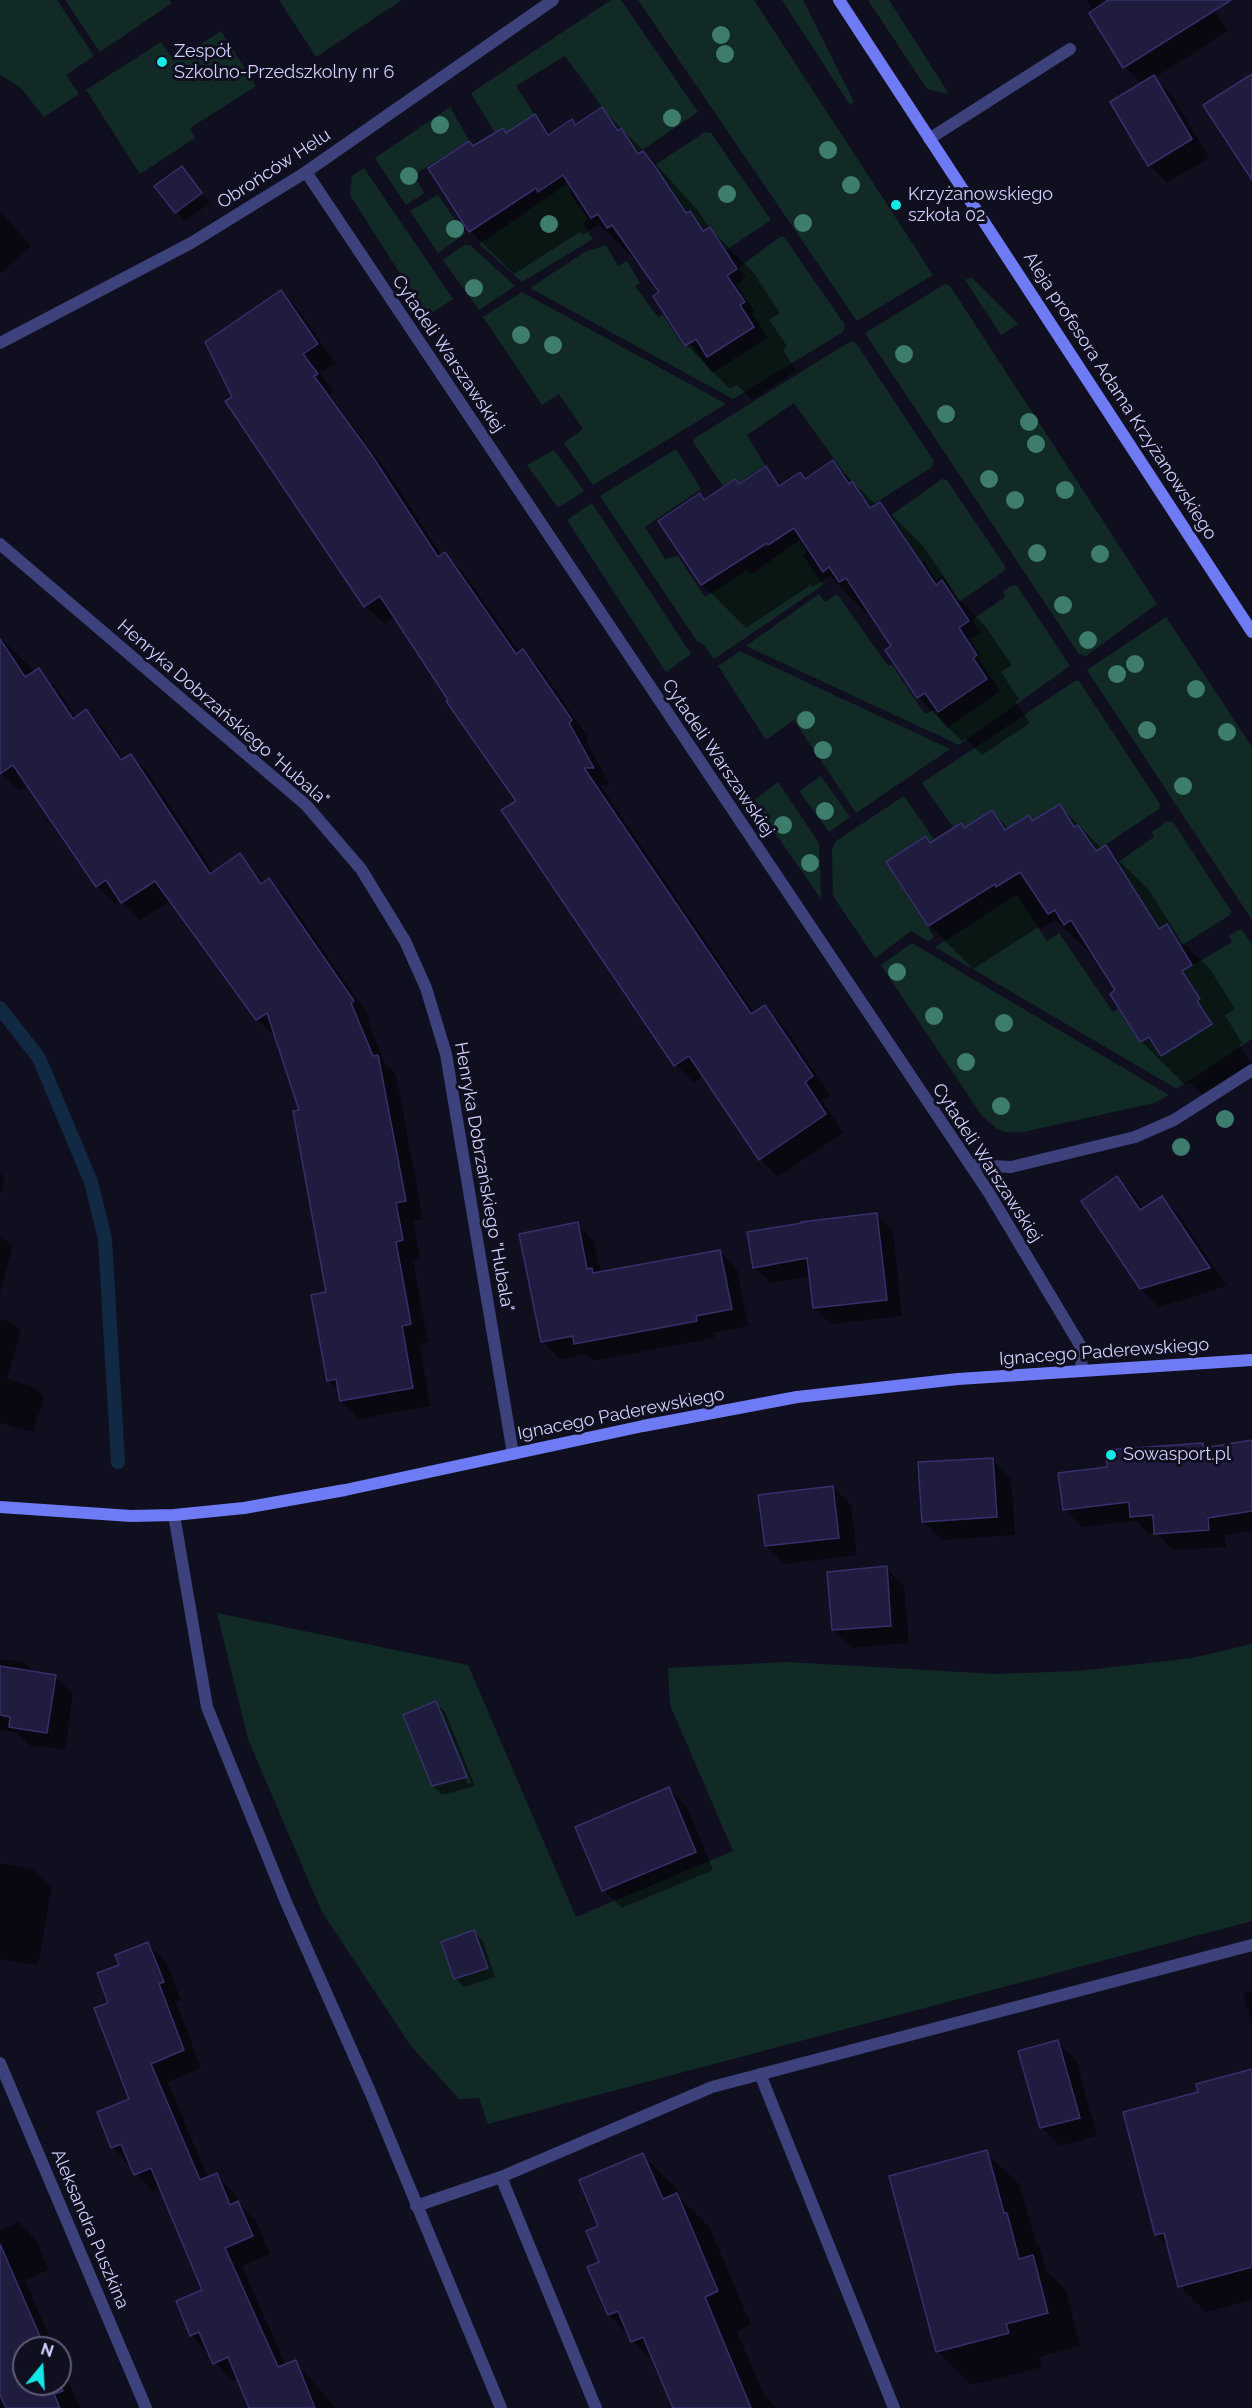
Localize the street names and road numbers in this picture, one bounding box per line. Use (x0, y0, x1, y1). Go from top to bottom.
street label: Obrońców Helu (213, 124, 335, 214)
street label: Aleja profesora Adama Krzyżanowskiego (1019, 248, 1221, 544)
street label: Cytadeli Warszawskiej (387, 271, 509, 437)
street label: Henryka Dobrzańskiego "Hubala" (113, 615, 333, 811)
street label: Cytadeli Warszawskiej (657, 675, 779, 841)
street label: Henryka Dobrzańskiego "Hubala" (450, 1041, 518, 1313)
street label: Cytadeli Warszawskiej (927, 1079, 1047, 1247)
street label: Ignacego Paderewskiego (998, 1334, 1210, 1370)
street label: Ignacego Paderewskiego (516, 1383, 726, 1445)
street label: Aleksandra Puszkina (47, 2146, 133, 2312)

